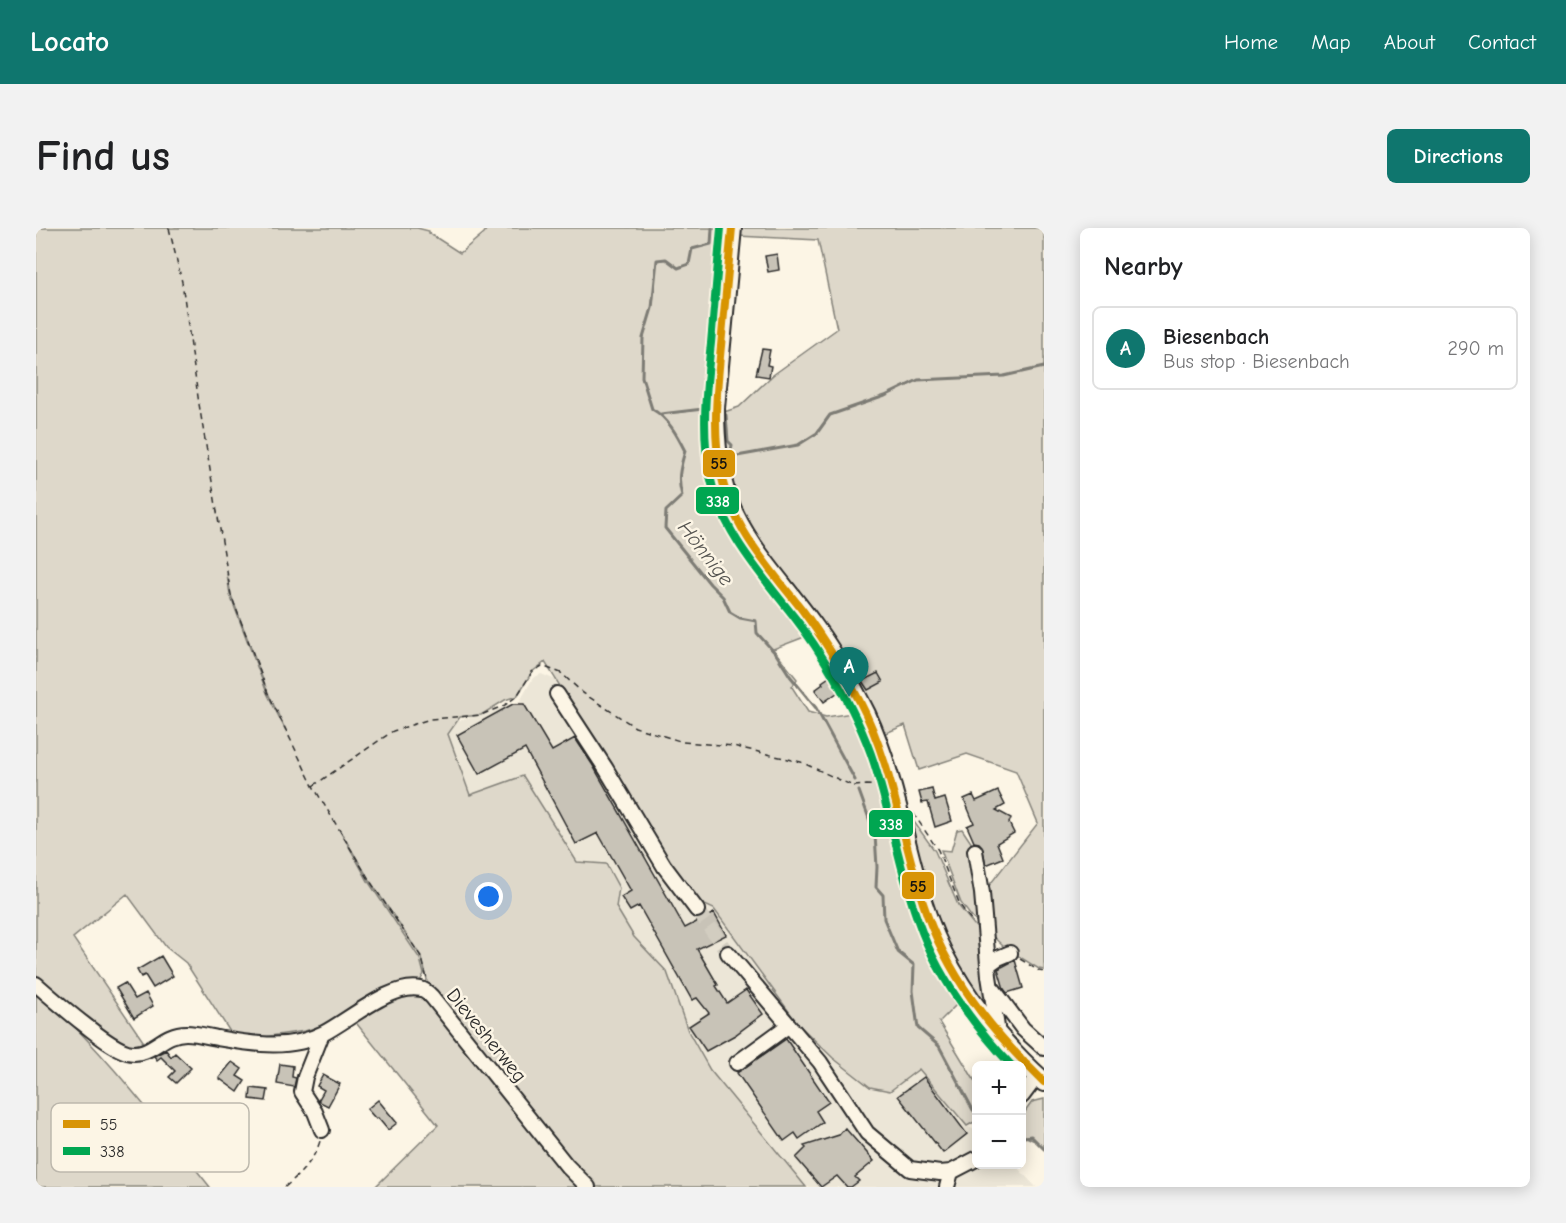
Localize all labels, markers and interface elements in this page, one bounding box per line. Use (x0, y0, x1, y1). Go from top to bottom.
text: Locato (30, 26, 109, 58)
text: Home (1224, 30, 1278, 54)
text: Map (1311, 30, 1351, 54)
text: About (1384, 30, 1435, 54)
text: Contact (1468, 30, 1536, 54)
button: Directions (1387, 129, 1530, 183)
text: Find us (36, 132, 170, 181)
text: Nearby (1104, 252, 1183, 282)
text: Biesenbach (1163, 324, 1269, 350)
text: A (1120, 337, 1131, 360)
text: 290 m (1448, 337, 1504, 360)
text: Bus stop · Biesenbach (1163, 350, 1350, 373)
line badge: 55 (702, 449, 736, 478)
text: 55 (711, 455, 728, 473)
line badge: 338 (695, 486, 740, 515)
text: 338 (706, 493, 730, 511)
water label: Hönnige (673, 516, 739, 591)
pin: A (830, 648, 868, 697)
line badge: 338 (868, 809, 914, 838)
text: 338 (879, 816, 903, 834)
line badge: 55 (901, 871, 935, 900)
text: 55 (910, 878, 927, 896)
your location (474, 882, 503, 911)
street label: Dievesherweg (442, 984, 532, 1087)
map controls (972, 1061, 1026, 1169)
button: + (972, 1061, 1026, 1115)
legend (51, 1103, 249, 1172)
button: − (972, 1115, 1026, 1169)
text: 55 (100, 1116, 117, 1134)
text: 338 (100, 1143, 124, 1161)

